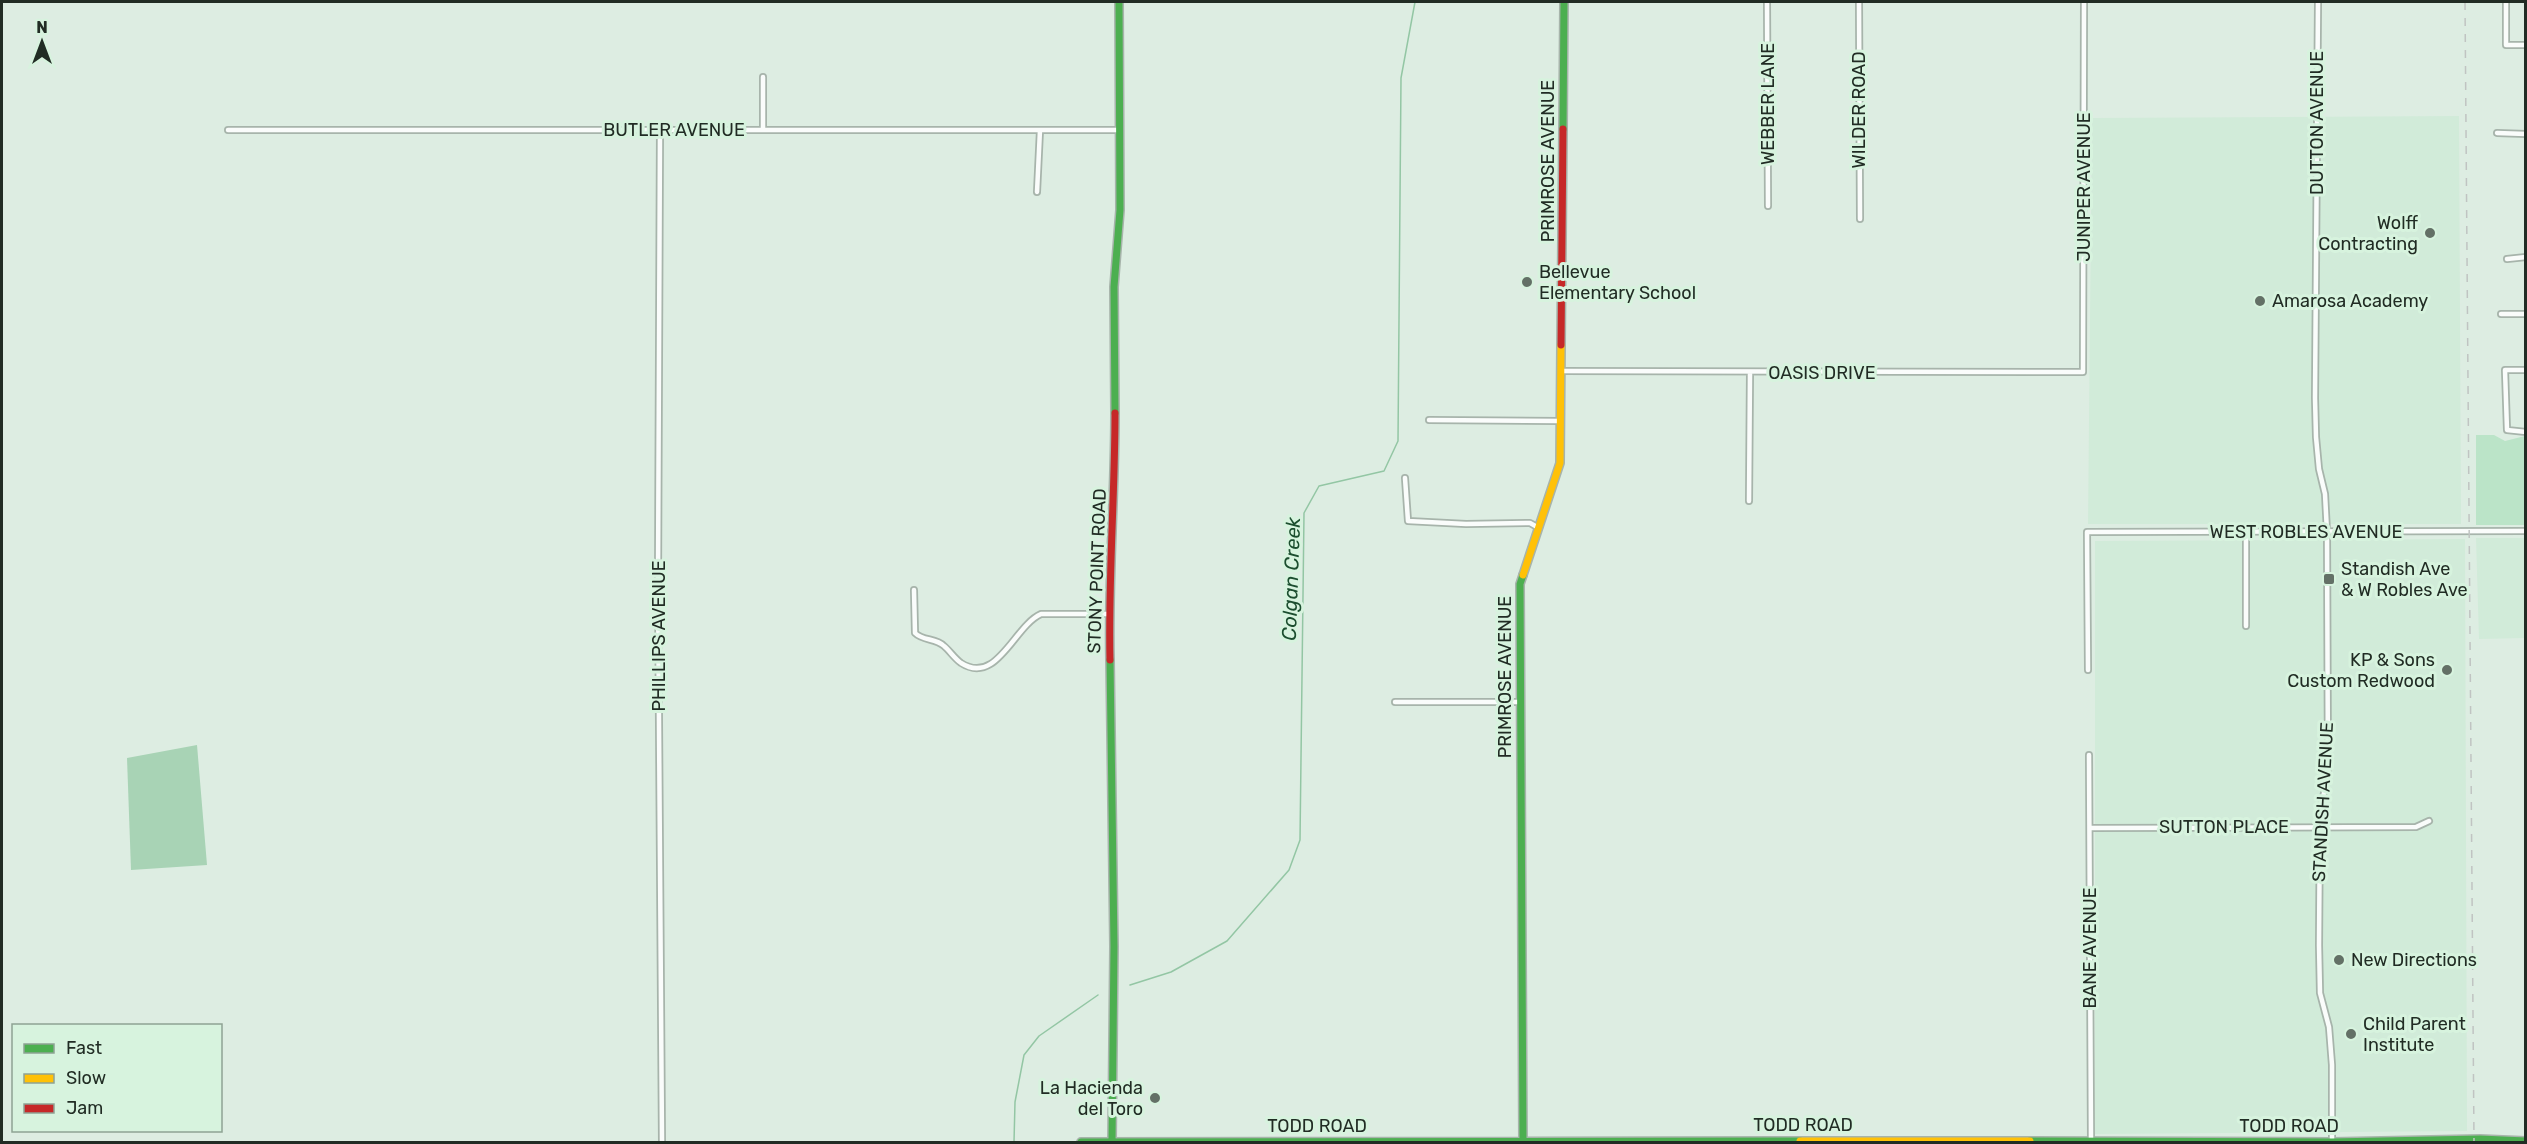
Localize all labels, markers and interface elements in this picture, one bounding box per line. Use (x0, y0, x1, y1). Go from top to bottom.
north arrow (12, 12, 72, 72)
text: N (36, 18, 48, 37)
street label: WEBBER LANE (1757, 43, 1779, 165)
street label: WILDER ROAD (1848, 51, 1870, 169)
street label: DUTTON AVENUE (2306, 51, 2328, 195)
street label: PRIMROSE AVENUE (1537, 80, 1559, 242)
street label: JUNIPER AVENUE (2073, 112, 2095, 262)
street label: BUTLER AVENUE (603, 119, 745, 141)
place label: Wolff Contracting (2318, 212, 2419, 255)
marker: Wolff Contracting (2423, 226, 2437, 240)
place label: Bellevue Elementary School (1539, 261, 1696, 304)
marker: Bellevue Elementary School (1520, 275, 1534, 289)
place label: Amarosa Academy (2272, 290, 2428, 312)
marker: Amarosa Academy (2253, 294, 2267, 308)
street label: OASIS DRIVE (1768, 362, 1876, 384)
street label: STONY POINT ROAD (1083, 488, 1111, 654)
water label: Colgan Creek (1277, 516, 1305, 641)
street label: WEST ROBLES AVENUE (2210, 521, 2402, 543)
place label: Standish Ave & W Robles Ave (2341, 558, 2468, 601)
street label: PHILLIPS AVENUE (648, 560, 670, 712)
marker: Standish Ave & W Robles Ave (2322, 572, 2336, 586)
street label: PRIMROSE AVENUE (1494, 596, 1516, 758)
place label: KP & Sons Custom Redwood (2287, 649, 2435, 692)
marker: KP & Sons Custom Redwood (2440, 663, 2454, 677)
street label: STANDISH AVENUE (2308, 722, 2338, 882)
street label: SUTTON PLACE (2159, 816, 2289, 838)
street label: BANE AVENUE (2079, 887, 2101, 1009)
place label: New Directions (2351, 949, 2477, 971)
marker: New Directions (2332, 953, 2346, 967)
place label: Child Parent Institute (2363, 1013, 2466, 1056)
legend (12, 1024, 222, 1132)
marker: Child Parent Institute (2344, 1027, 2358, 1041)
text: Fast (66, 1037, 102, 1059)
text: Slow (66, 1067, 106, 1089)
place label: La Hacienda del Toro (1040, 1077, 1143, 1120)
marker: La Hacienda del Toro (1148, 1091, 1162, 1105)
text: Jam (66, 1097, 103, 1119)
street label: TODD ROAD (1753, 1114, 1853, 1136)
street label: TODD ROAD (1267, 1115, 1367, 1137)
street label: TODD ROAD (2239, 1115, 2339, 1137)

